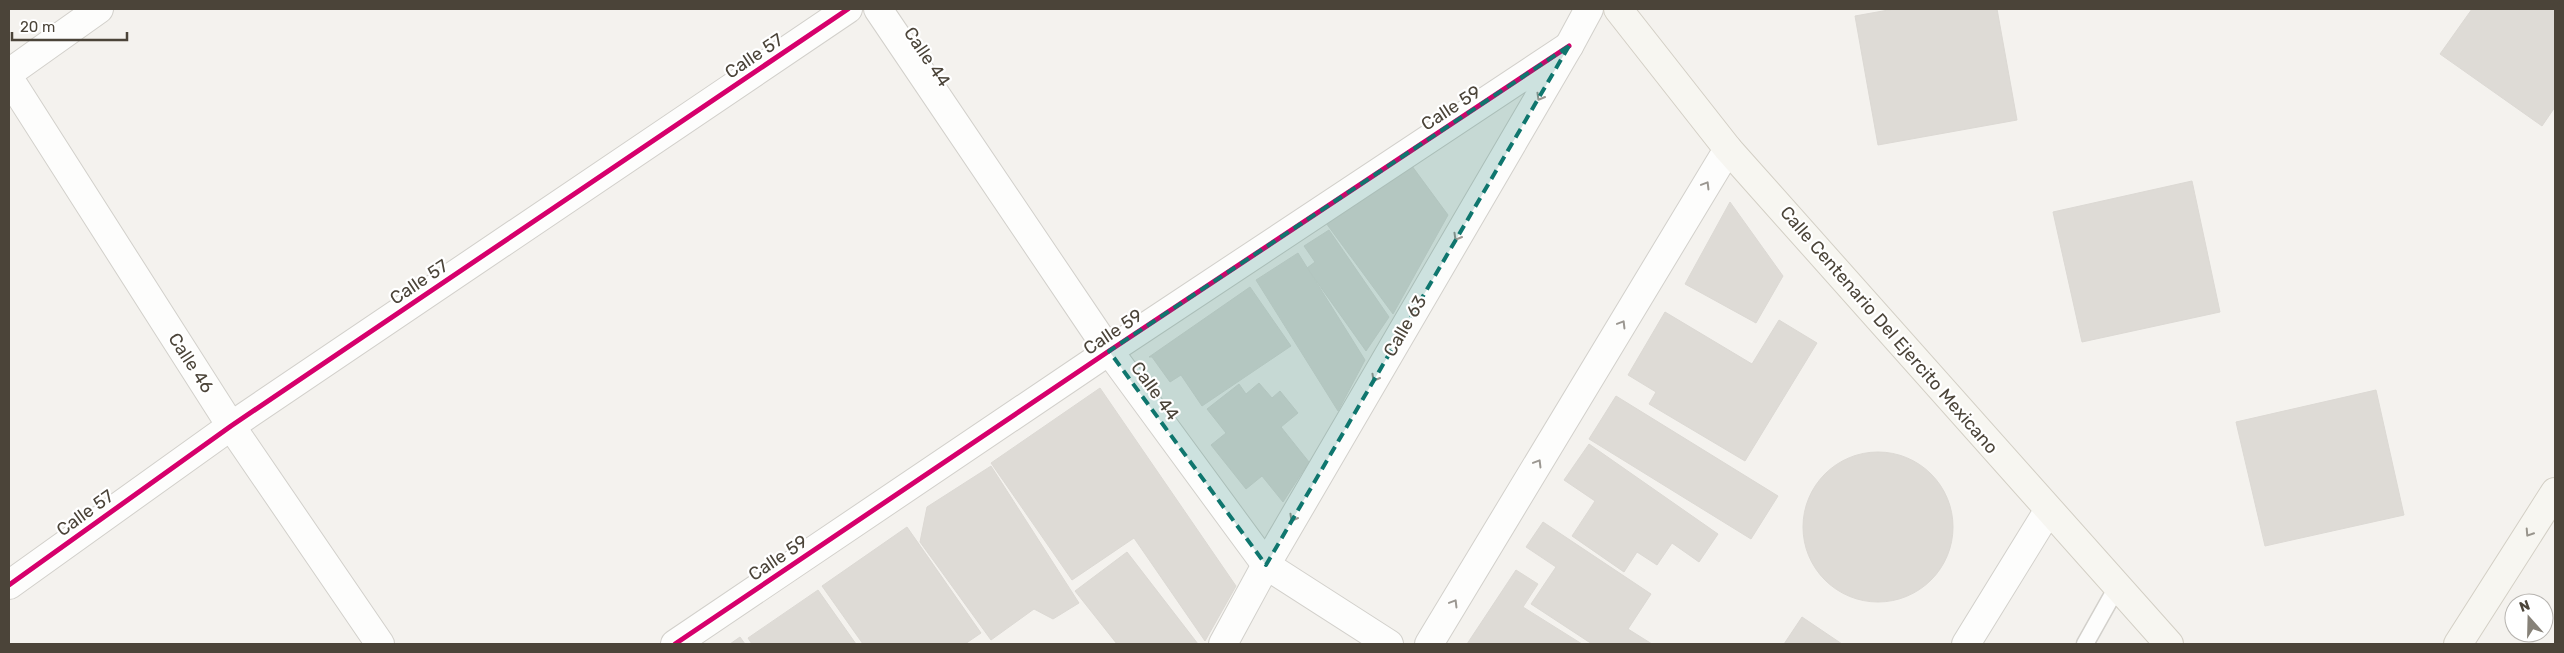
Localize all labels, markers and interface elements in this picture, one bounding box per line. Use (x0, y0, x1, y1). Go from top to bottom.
scale bar (12, 10, 128, 42)
text: 20 m (20, 18, 55, 36)
street label: Calle 44 (899, 23, 955, 91)
street label: Calle 57 (721, 29, 787, 83)
street label: Calle 59 (1417, 81, 1485, 135)
one-way arrow (1536, 92, 1546, 101)
one-way arrow (1700, 182, 1710, 191)
street label: Calle Centenario Del Ejercito Mexicano (1775, 202, 2003, 458)
one-way arrow (1454, 232, 1464, 241)
street label: Calle 57 (386, 255, 452, 309)
street label: Calle 63 (1379, 292, 1431, 360)
street label: Calle 59 (1079, 304, 1147, 360)
one-way arrow (1616, 321, 1626, 330)
street label: Calle 46 (163, 329, 219, 397)
street label: Calle 44 (1126, 357, 1184, 425)
one-way arrow (1372, 372, 1382, 381)
one-way arrow (1532, 460, 1541, 469)
street label: Calle 57 (52, 485, 118, 541)
one-way arrow (1290, 512, 1300, 521)
one-way arrow (2526, 528, 2535, 537)
street label: Calle 59 (744, 530, 812, 586)
north arrow (2504, 593, 2554, 643)
text: N (2517, 597, 2532, 616)
one-way arrow (1447, 599, 1457, 608)

